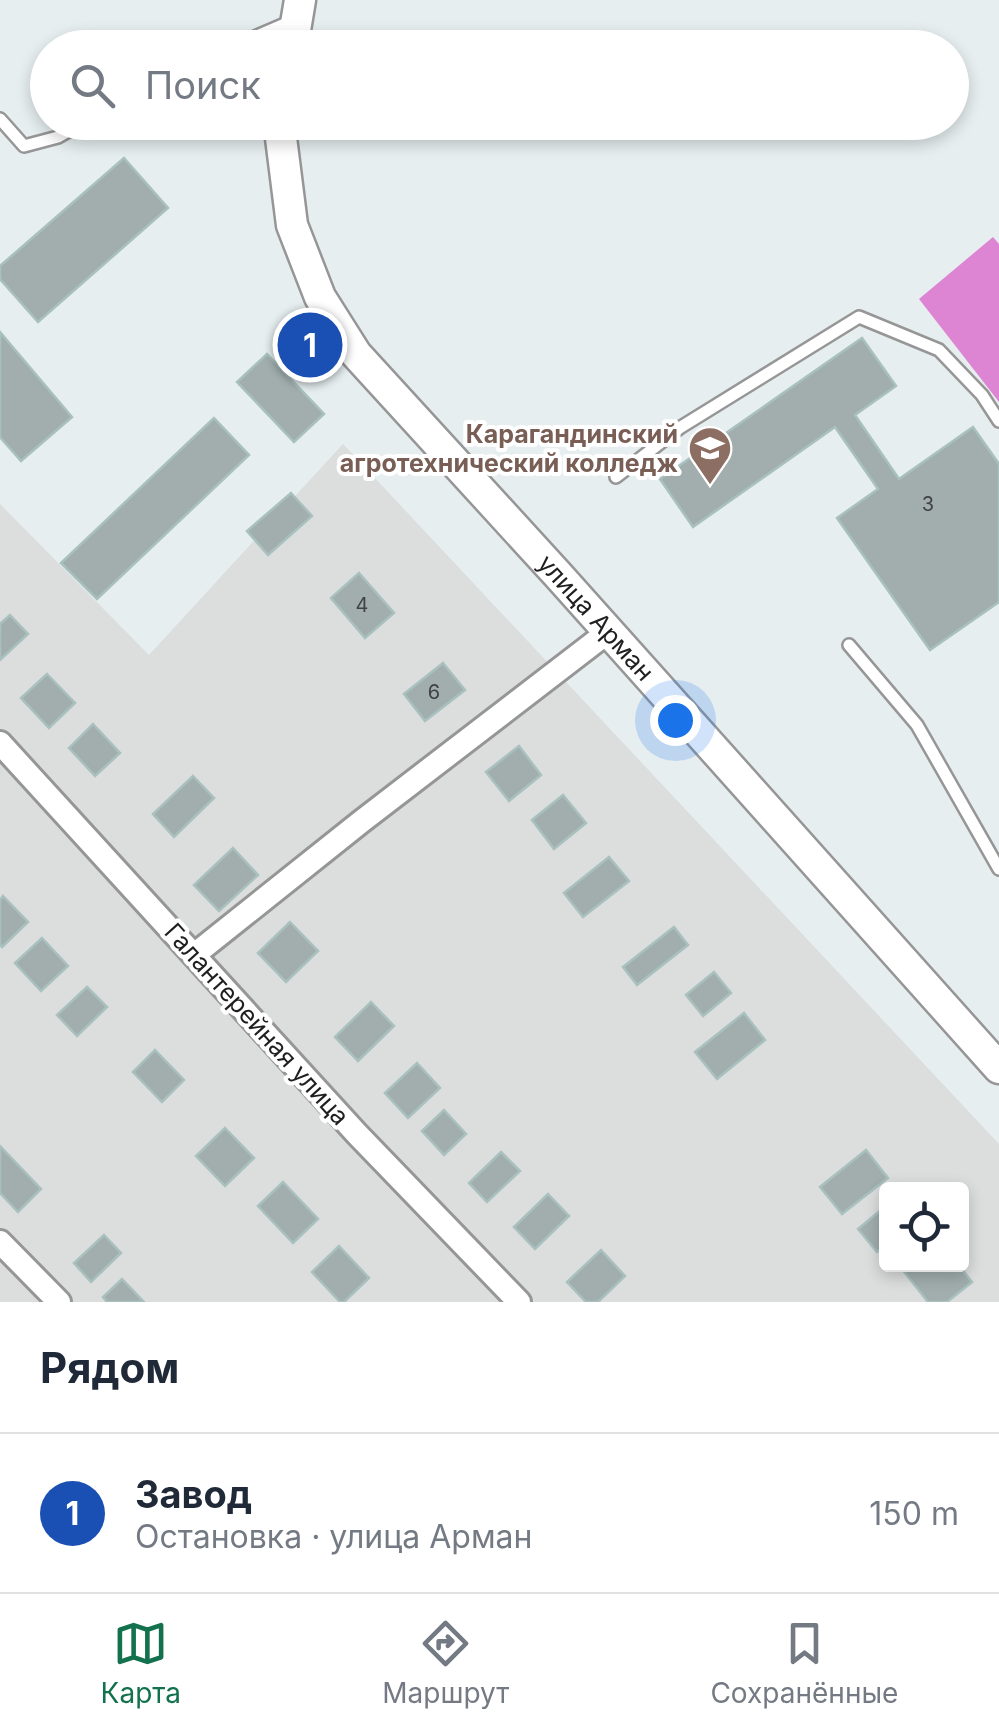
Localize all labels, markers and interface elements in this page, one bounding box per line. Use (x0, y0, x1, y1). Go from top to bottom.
search box (30, 30, 969, 140)
icon: search (65, 58, 120, 113)
text: Поиск (145, 62, 261, 108)
pin: 1 (278, 308, 342, 382)
place label: Карагандинский агротехнический колледж (340, 419, 678, 478)
school or university icon: Карагандинский агротехнический колледж (687, 425, 733, 486)
house number: 3 (922, 492, 934, 516)
street label: улица Арман (532, 548, 660, 687)
house number: 4 (356, 593, 368, 617)
house number: 6 (428, 680, 440, 704)
your location (650, 695, 701, 746)
street label: Галантерейная улица (158, 917, 356, 1131)
map controls (879, 1182, 969, 1272)
button: locate (879, 1182, 969, 1272)
text: Рядом (40, 1342, 179, 1393)
text: Завод (135, 1471, 252, 1517)
text: 1 (66, 1494, 79, 1533)
text: 150 m (869, 1494, 959, 1533)
text: Остановка · улица Арман (135, 1517, 532, 1556)
tab: Карта (101, 1616, 181, 1710)
tab: Маршрут (382, 1616, 509, 1710)
tab: Сохранённые (710, 1616, 898, 1710)

